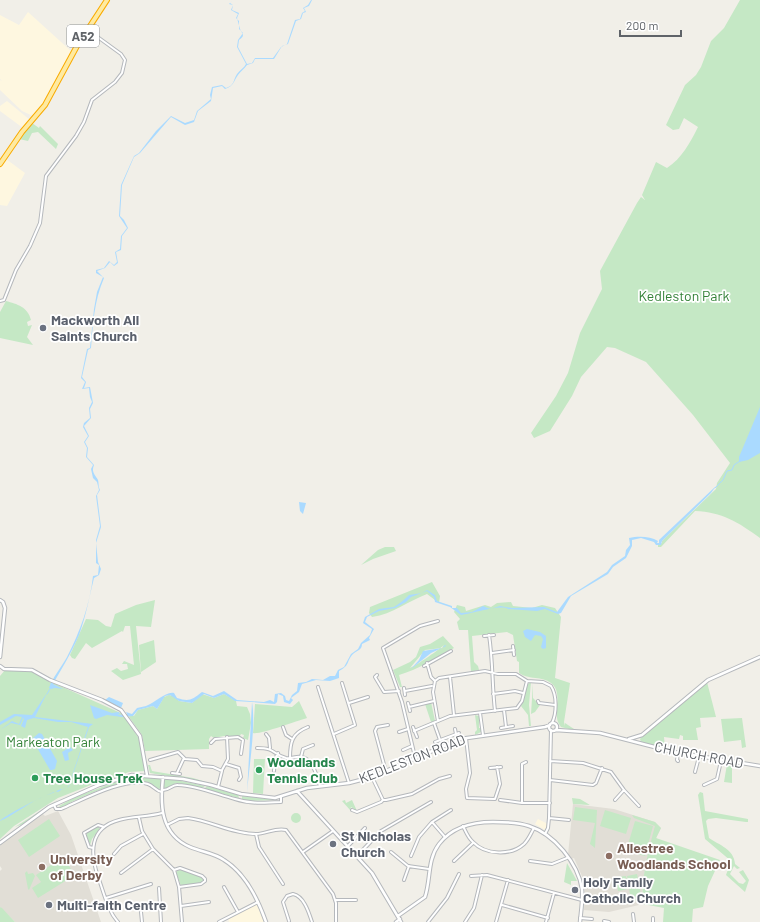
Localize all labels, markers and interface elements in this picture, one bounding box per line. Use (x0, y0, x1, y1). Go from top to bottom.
scale bar (620, 12, 681, 38)
text: 200 m (626, 18, 658, 32)
road number: A52 (67, 25, 99, 47)
park label: Kedleston Park (638, 287, 730, 304)
place label: Mackworth All Saints Church (51, 311, 139, 344)
marker: Mackworth All Saints Church (38, 323, 48, 333)
street label: KEDLESTON ROAD (356, 730, 467, 787)
park label: Markeaton Park (6, 733, 100, 750)
street label: CHURCH ROAD (653, 738, 745, 771)
place label: Woodlands Tennis Club (267, 753, 338, 786)
marker: Woodlands Tennis Club (254, 765, 264, 775)
place label: Tree House Trek (43, 769, 144, 786)
marker: Tree House Trek (30, 773, 40, 783)
place label: St Nicholas Church (341, 827, 411, 860)
marker: St Nicholas Church (328, 839, 338, 849)
place label: Allestree Woodlands School (617, 839, 731, 872)
place label: University of Derby (50, 850, 113, 883)
marker: Allestree Woodlands School (604, 851, 614, 861)
marker: University of Derby (37, 862, 47, 872)
place label: Holy Family Catholic Church (583, 873, 681, 906)
marker: Holy Family Catholic Church (570, 885, 580, 895)
place label: Multi-faith Centre (57, 896, 167, 913)
marker: Multi-faith Centre (44, 900, 54, 910)

